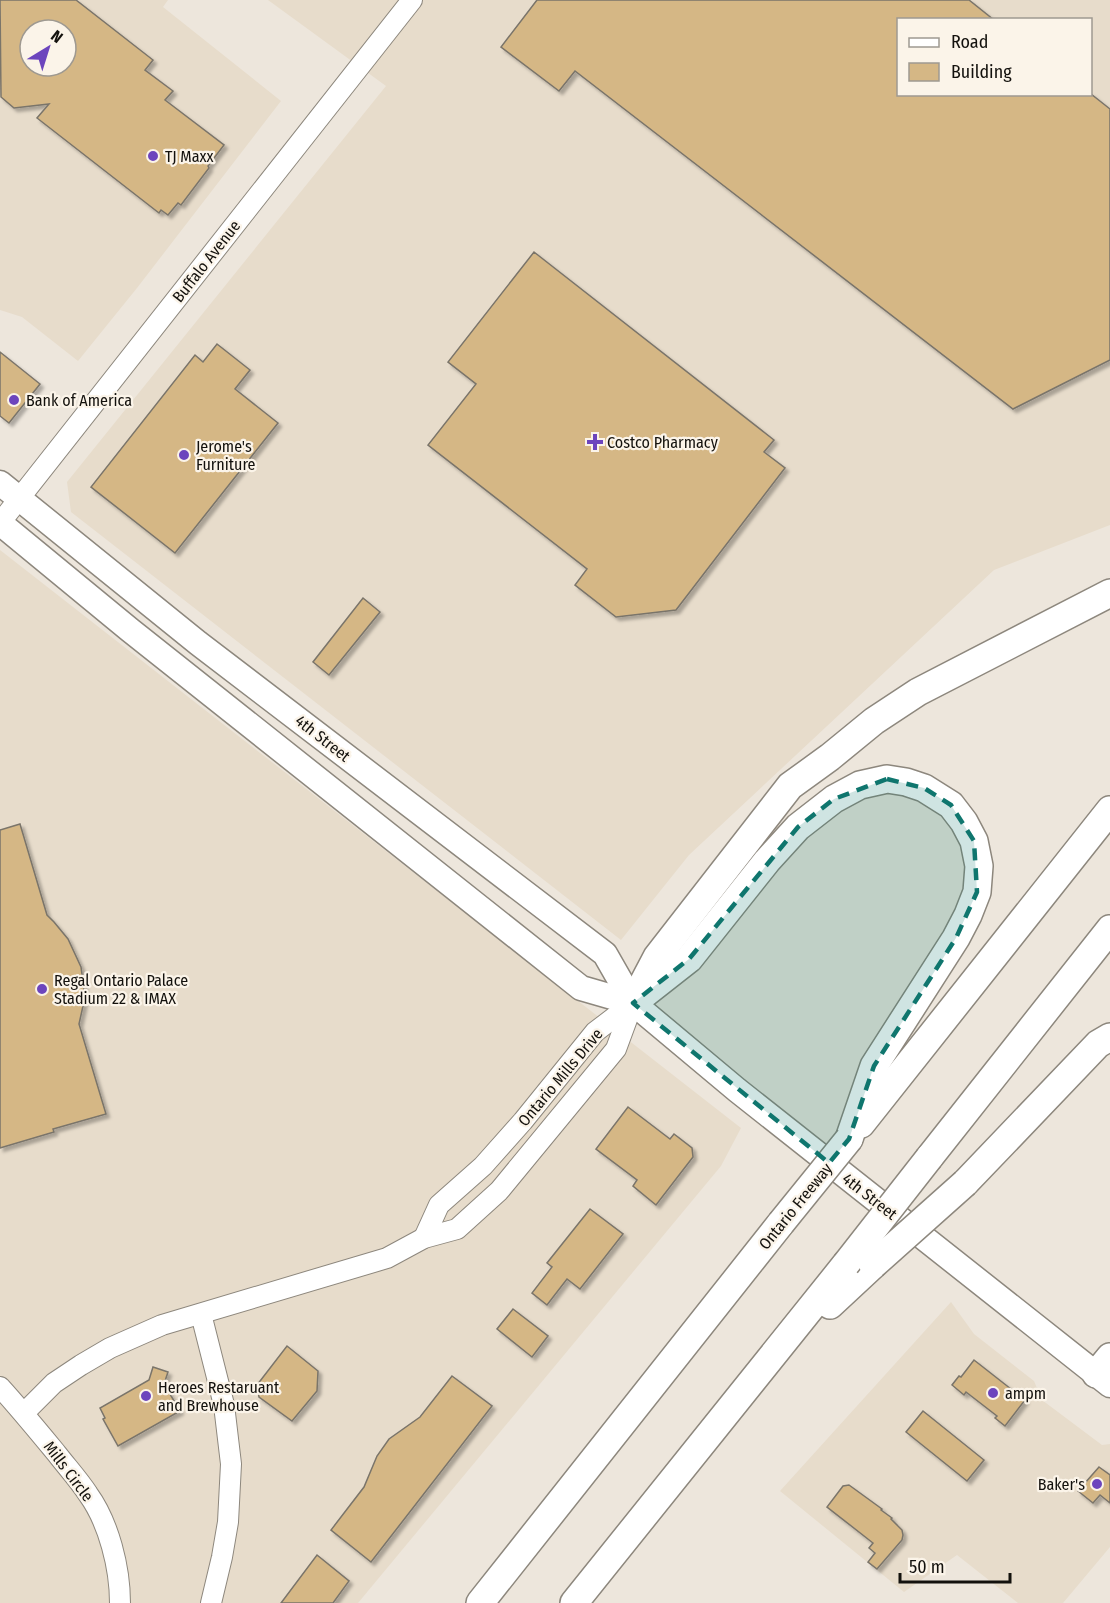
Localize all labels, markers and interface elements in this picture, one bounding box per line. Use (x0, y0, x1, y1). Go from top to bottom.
north arrow (18, 18, 78, 78)
legend (897, 18, 1092, 96)
text: N (47, 26, 67, 47)
text: Road (951, 31, 988, 53)
text: Building (951, 61, 1012, 83)
place label: TJ Maxx (165, 147, 214, 166)
marker: TJ Maxx (146, 149, 160, 163)
street label: Buffalo Avenue (169, 217, 244, 306)
place label: Bank of America (26, 391, 132, 410)
marker: Bank of America (7, 393, 21, 407)
place label: Costco Pharmacy (607, 433, 719, 452)
marker: Costco Pharmacy (588, 435, 602, 449)
place label: Jerome's Furniture (196, 437, 256, 474)
marker: Jerome's Furniture (177, 448, 191, 462)
street label: 4th Street (291, 711, 355, 766)
place label: Regal Ontario Palace Stadium 22 & IMAX (54, 971, 188, 1008)
marker: Regal Ontario Palace Stadium 22 & IMAX (35, 982, 49, 996)
street label: Ontario Mills Drive (514, 1025, 607, 1130)
street label: Ontario Freeway (755, 1159, 837, 1253)
street label: 4th Street (838, 1169, 902, 1224)
place label: Heroes Restaruant and Brewhouse (158, 1378, 280, 1415)
place label: ampm (1005, 1384, 1046, 1403)
marker: ampm (986, 1386, 1000, 1400)
marker: Heroes Restaruant and Brewhouse (139, 1389, 153, 1403)
street label: Mills Circle (40, 1437, 98, 1505)
place label: Baker's (1038, 1475, 1085, 1494)
marker: Baker's (1090, 1477, 1104, 1491)
scale bar (900, 1546, 1010, 1584)
text: 50 m (909, 1556, 945, 1578)

